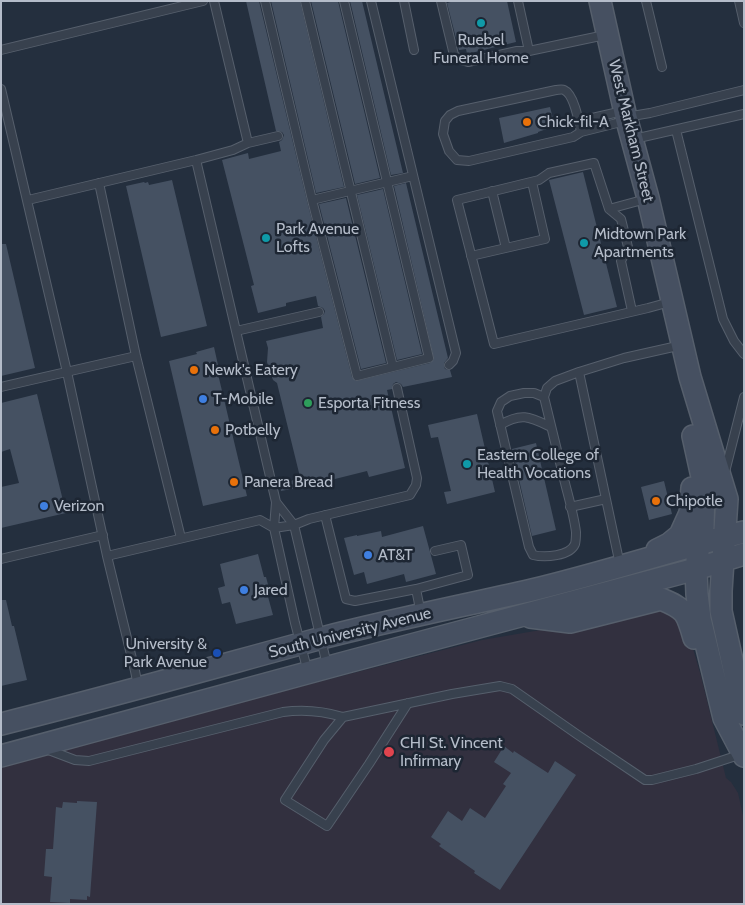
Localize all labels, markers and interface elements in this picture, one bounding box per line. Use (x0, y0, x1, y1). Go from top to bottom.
marker: Ruebel Funeral Home (475, 17, 487, 29)
place label: Ruebel Funeral Home (433, 30, 529, 68)
street label: West Markham Street (604, 58, 658, 204)
place label: Chick-fil-A (537, 112, 609, 132)
marker: Chick-fil-A (521, 116, 533, 128)
place label: Park Avenue Lofts (276, 219, 359, 257)
place label: Midtown Park Apartments (594, 224, 686, 262)
marker: Park Avenue Lofts (260, 232, 272, 244)
marker: Midtown Park Apartments (578, 237, 590, 249)
place label: Newk's Eatery (204, 360, 298, 380)
marker: Newk's Eatery (188, 364, 200, 376)
place label: T-Mobile (213, 389, 273, 409)
marker: T-Mobile (197, 393, 209, 405)
place label: Esporta Fitness (318, 393, 420, 413)
marker: Esporta Fitness (302, 397, 314, 409)
place label: Potbelly (225, 420, 281, 440)
marker: Potbelly (209, 424, 221, 436)
place label: Eastern College of Health Vocations (477, 445, 599, 483)
marker: Eastern College of Health Vocations (461, 458, 473, 470)
place label: Panera Bread (244, 472, 333, 492)
marker: Panera Bread (228, 476, 240, 488)
place label: Chipotle (666, 491, 723, 511)
marker: Chipotle (650, 495, 662, 507)
place label: Verizon (54, 496, 105, 516)
marker: Verizon (38, 500, 50, 512)
place label: AT&T (378, 545, 413, 565)
marker: AT&T (362, 549, 374, 561)
place label: Jared (254, 580, 288, 600)
marker: Jared (238, 584, 250, 596)
street label: South University Avenue (267, 604, 433, 662)
place label: University & Park Avenue (124, 634, 207, 672)
marker: University & Park Avenue (211, 647, 223, 659)
place label: CHI St. Vincent Infirmary (400, 733, 503, 771)
marker: CHI St. Vincent Infirmary (382, 745, 396, 759)

